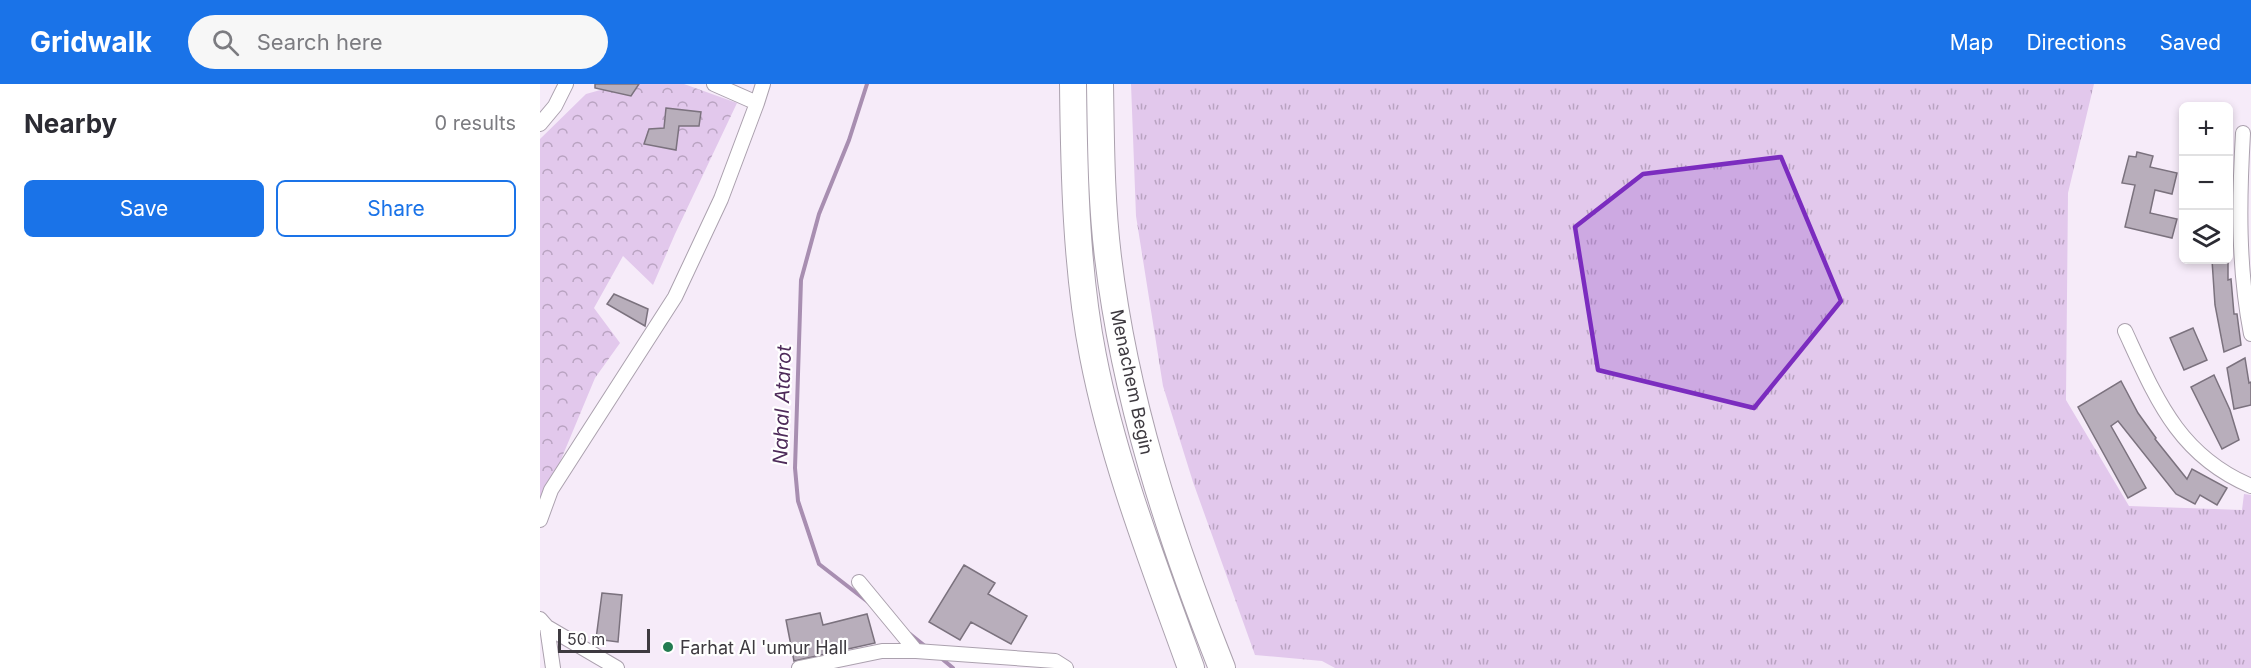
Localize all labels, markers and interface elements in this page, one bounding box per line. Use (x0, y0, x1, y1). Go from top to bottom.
search box (188, 15, 608, 69)
text: Gridwalk (30, 25, 152, 59)
icon: search (209, 26, 242, 59)
text: Search here (257, 29, 382, 55)
text: Map (1950, 30, 1993, 55)
text: Directions (2026, 30, 2127, 55)
text: Saved (2160, 30, 2221, 55)
map controls (2179, 102, 2233, 264)
button: + (2179, 102, 2233, 156)
text: Nearby (24, 108, 117, 139)
text: 0 results (434, 111, 516, 135)
button: − (2179, 156, 2233, 210)
button: Save (24, 180, 264, 237)
button: Share (276, 180, 516, 237)
button: layers (2179, 210, 2233, 264)
street label: Menachem Begin (1106, 307, 1158, 457)
water label: Nahal Atarot (768, 344, 796, 465)
scale bar (558, 626, 650, 654)
text: 50 m (567, 629, 605, 649)
place label: Farhat Al 'umur Hall (680, 637, 847, 658)
marker: Farhat Al 'umur Hall (661, 640, 675, 654)

